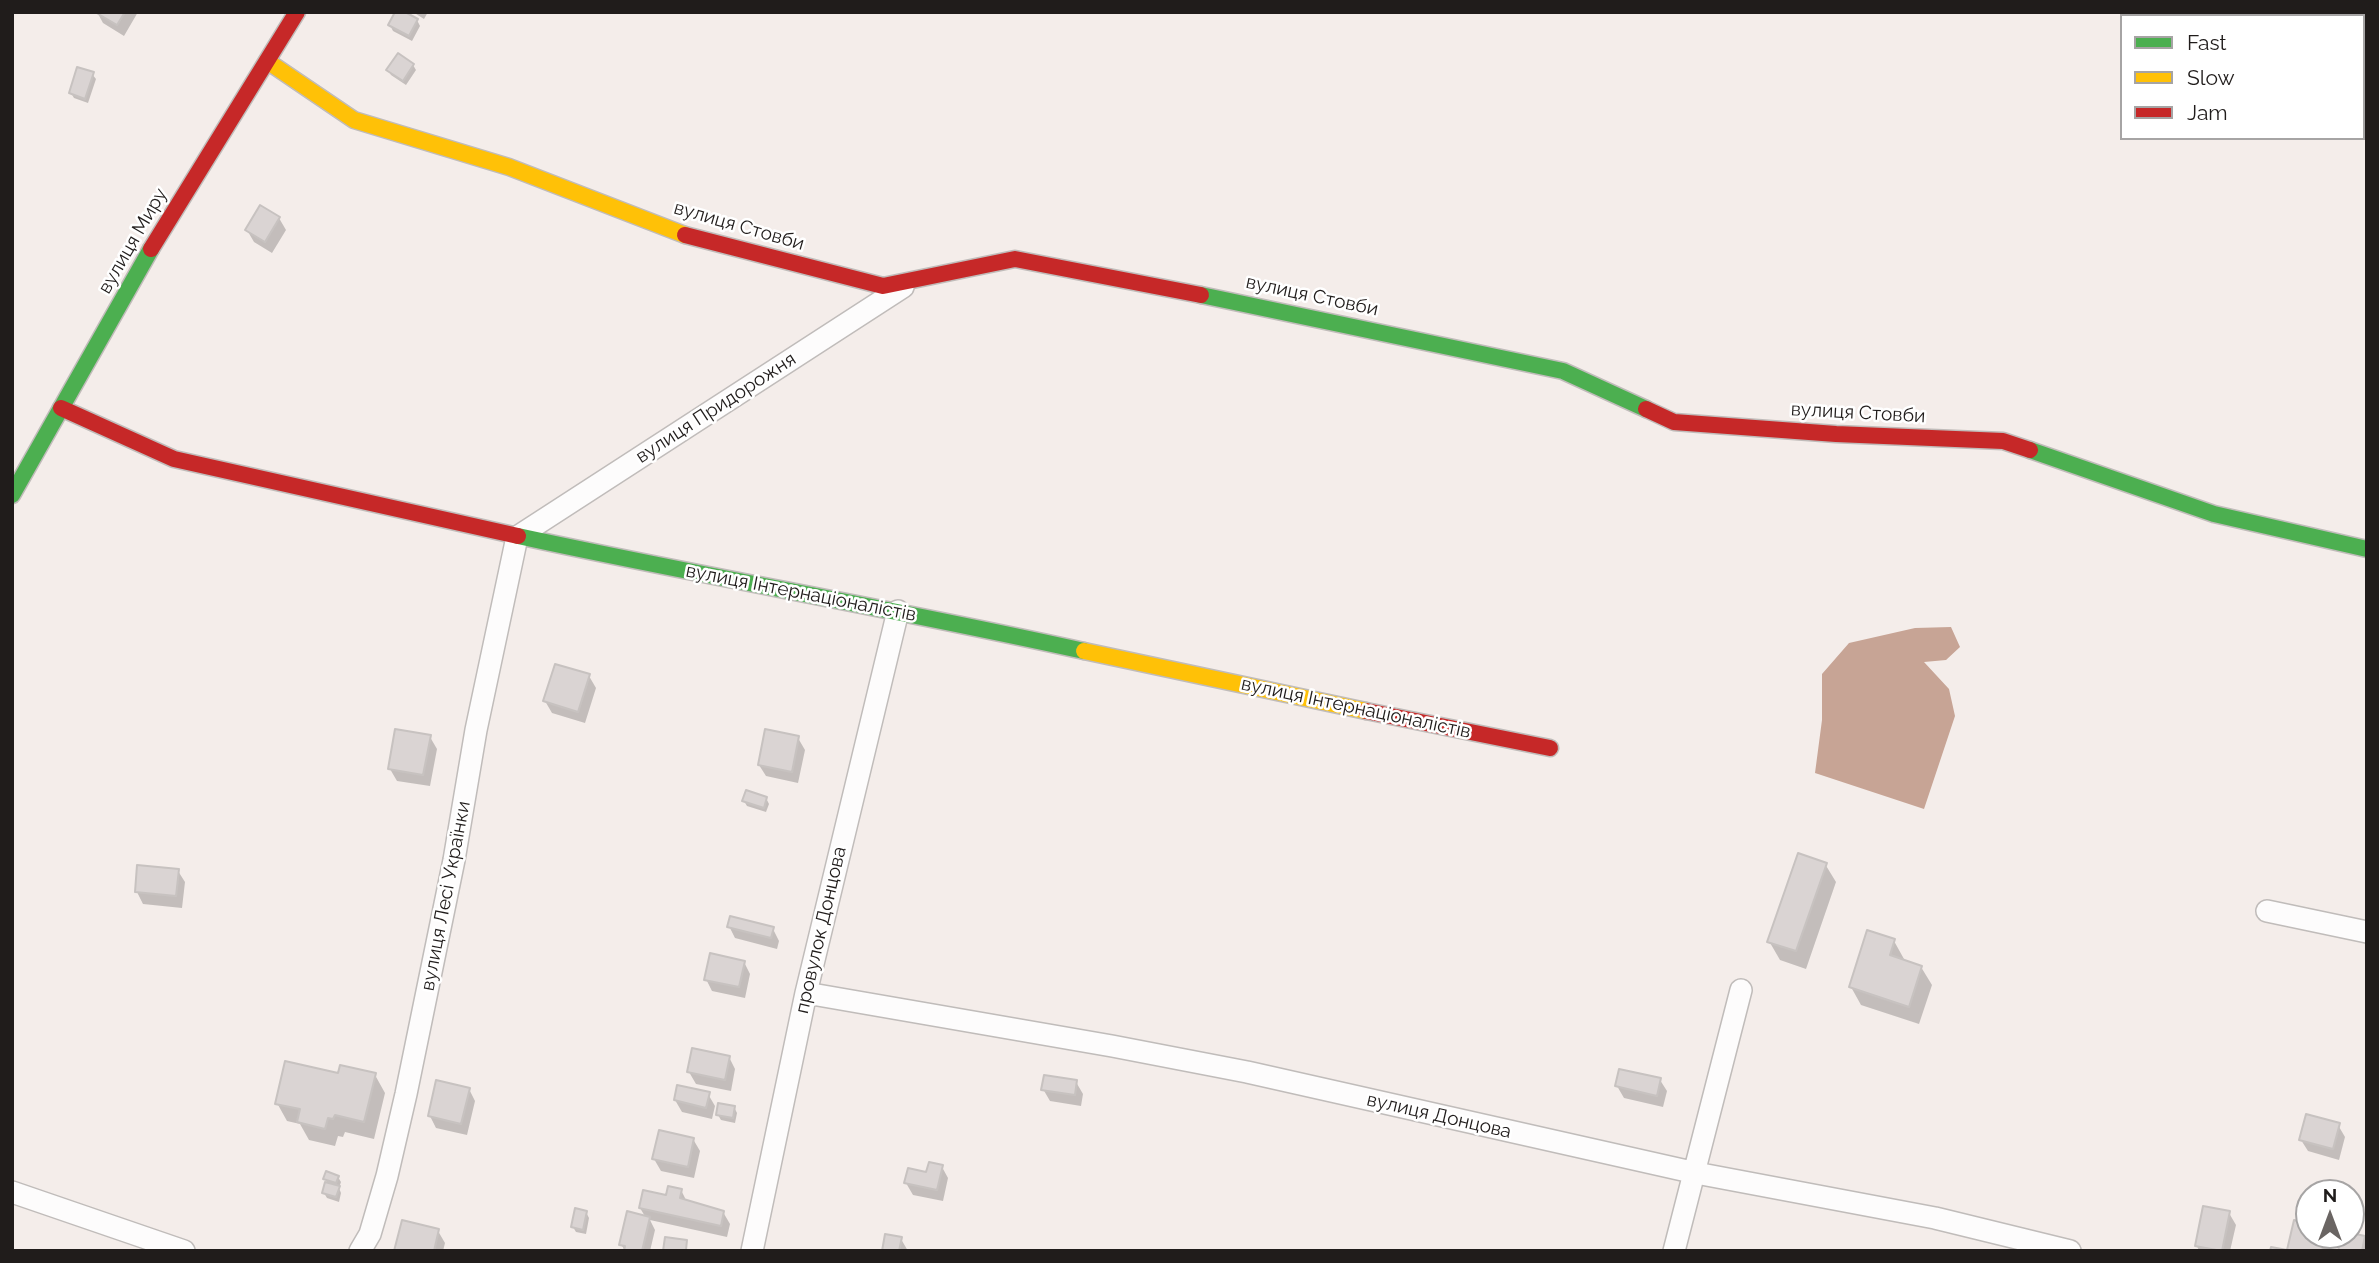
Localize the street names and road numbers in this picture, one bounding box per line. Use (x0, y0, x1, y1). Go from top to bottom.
street label: вулиця Миру (94, 184, 172, 298)
street label: вулиця Стовби (671, 196, 807, 256)
street label: вулиця Стовби (1244, 271, 1380, 321)
street label: вулиця Придорожня (632, 348, 800, 468)
street label: вулиця Стовби (1790, 398, 1926, 428)
street label: вулиця Інтернаціоналістів (684, 559, 918, 627)
street label: вулиця Інтернаціоналістів (1239, 673, 1473, 743)
street label: вулиця Лесі Українки (416, 799, 476, 993)
street label: провулок Донцова (791, 844, 851, 1016)
street label: вулиця Донцова (1364, 1088, 1514, 1144)

